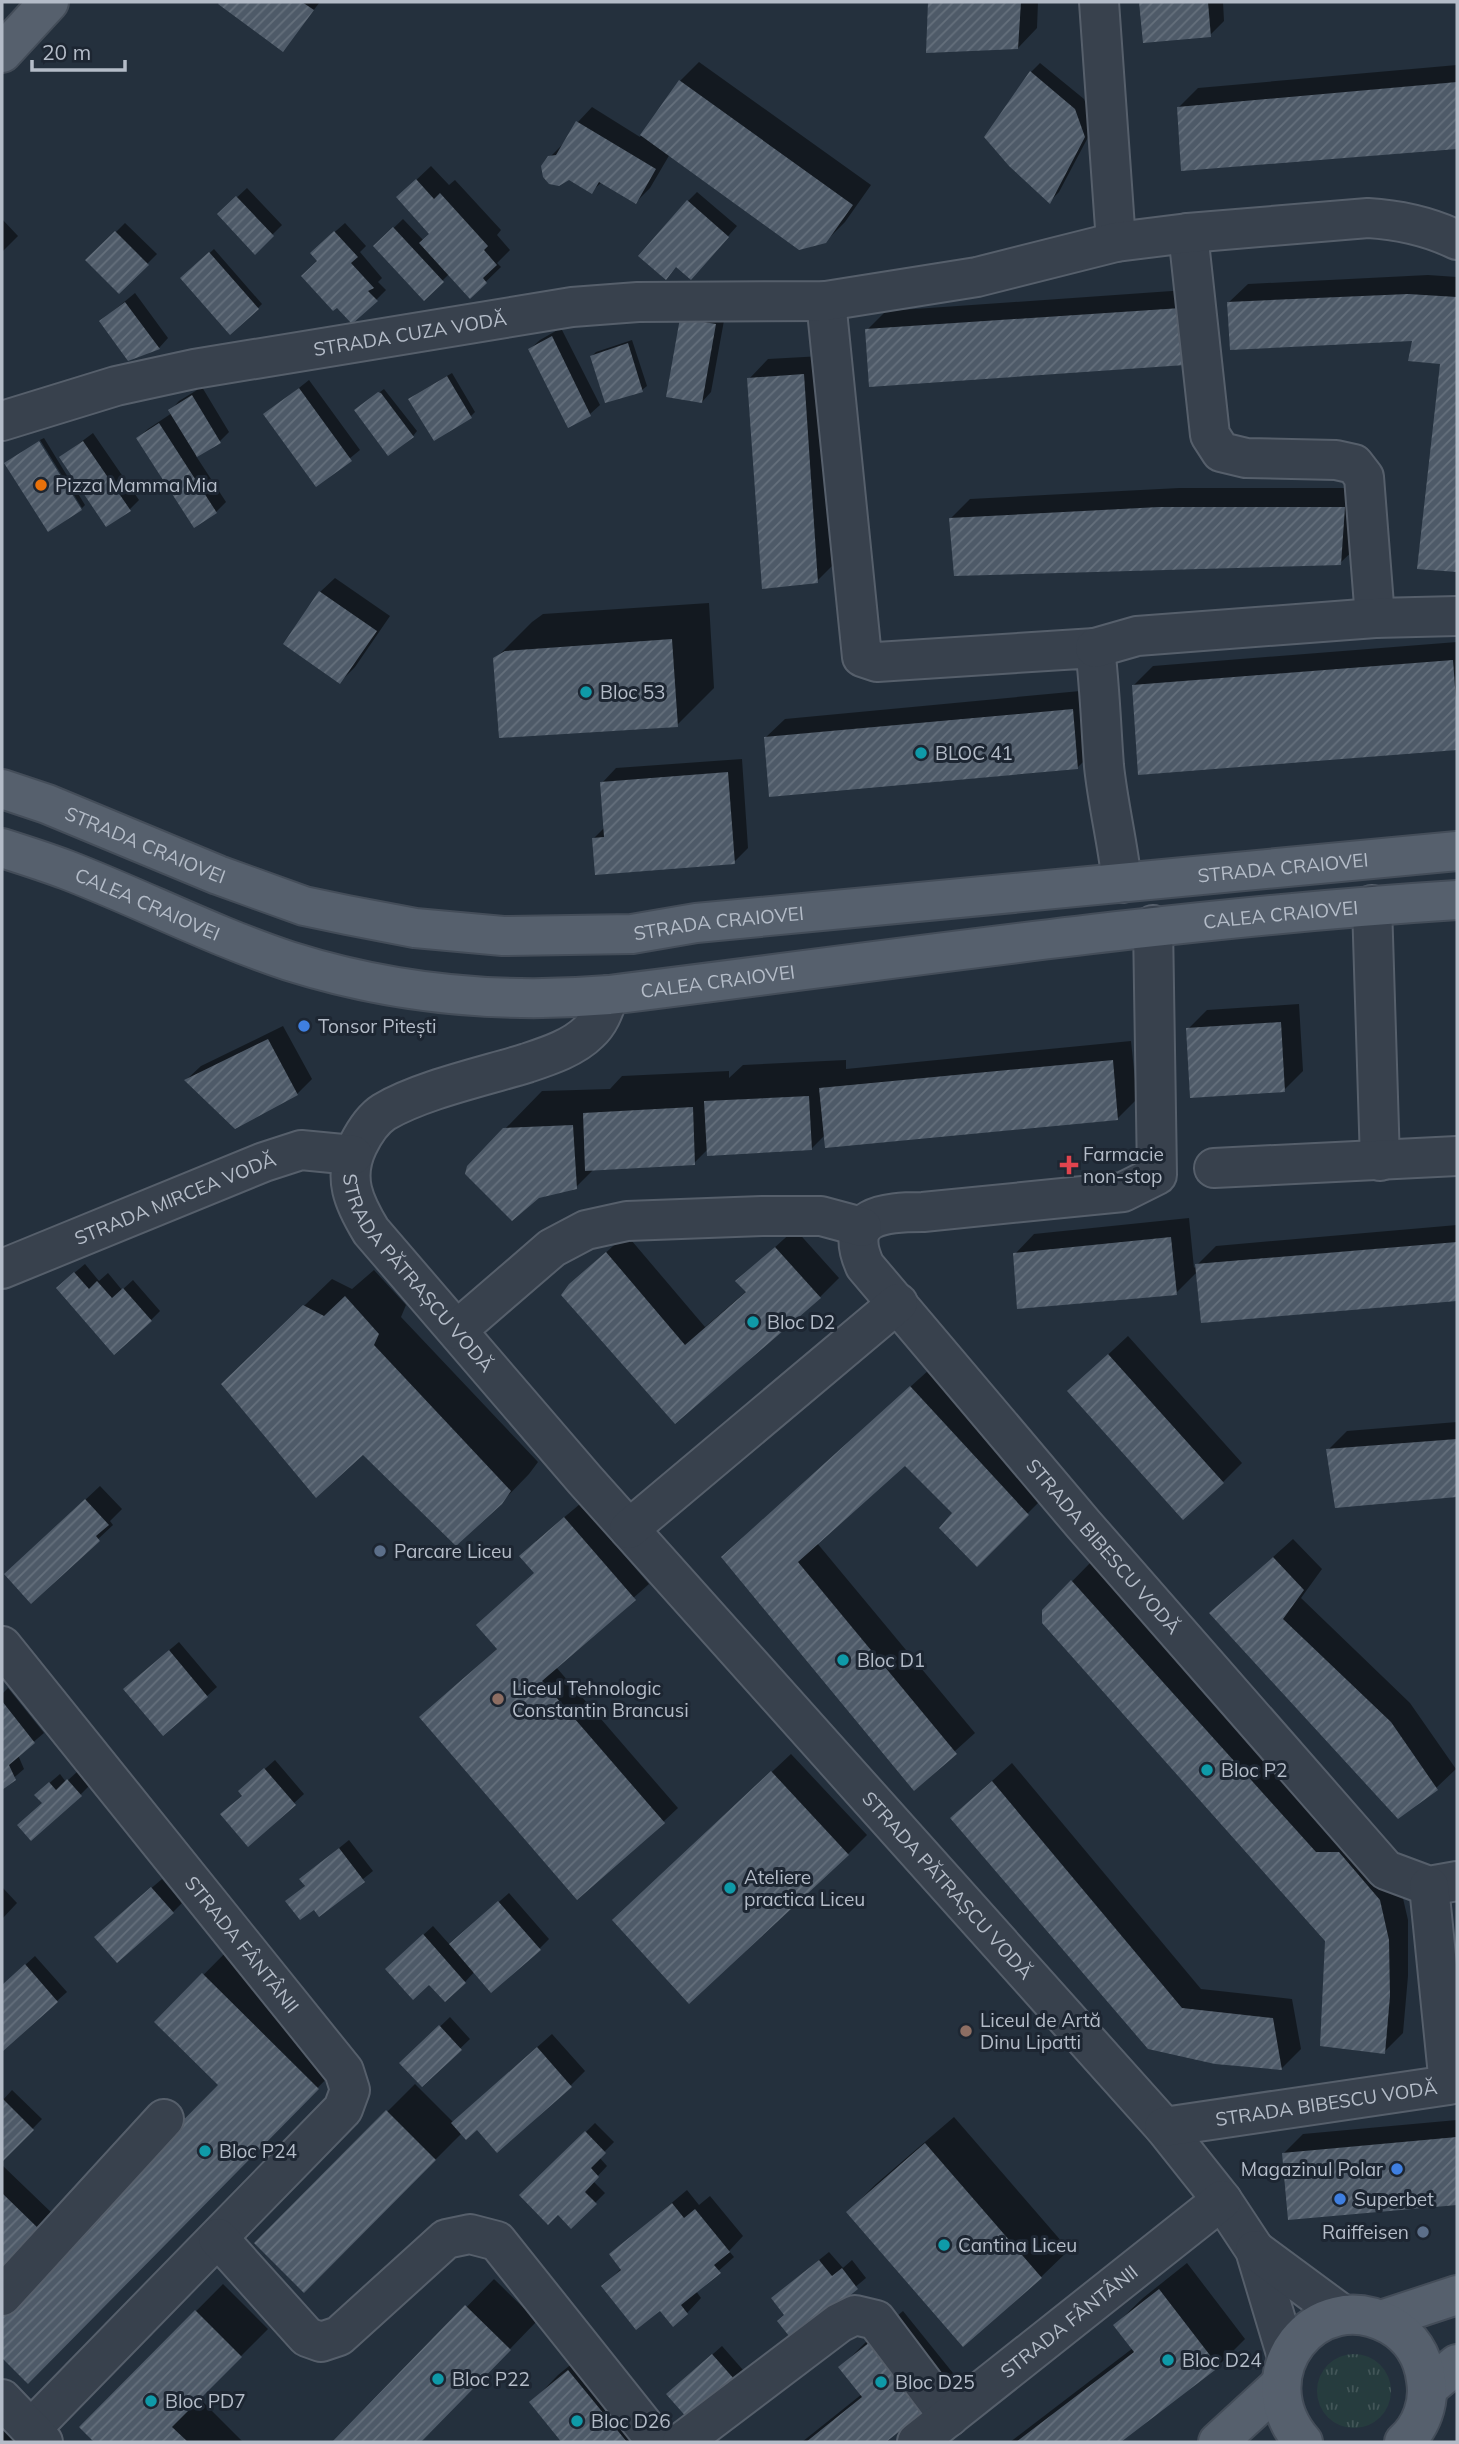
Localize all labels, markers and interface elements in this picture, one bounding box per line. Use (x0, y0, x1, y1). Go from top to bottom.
scale bar (32, 28, 124, 72)
text: 20 m (42, 39, 91, 65)
street label: STRADA CUZA VODĂ (312, 306, 508, 361)
place label: Pizza Mamma Mia (55, 473, 218, 497)
marker: Pizza Mamma Mia (33, 477, 49, 493)
place label: Bloc 53 (600, 680, 665, 704)
marker: Bloc 53 (578, 684, 594, 700)
place label: BLOC 41 (935, 741, 1013, 765)
marker: BLOC 41 (913, 745, 929, 761)
street label: STRADA CRAIOVEI (62, 801, 229, 889)
street label: STRADA CRAIOVEI (1196, 847, 1369, 887)
street label: CALEA CRAIOVEI (72, 862, 224, 946)
street label: CALEA CRAIOVEI (1202, 895, 1359, 934)
street label: STRADA CRAIOVEI (632, 901, 805, 946)
street label: CALEA CRAIOVEI (639, 959, 796, 1003)
place label: Tonsor Pitești (318, 1014, 436, 1039)
marker: Tonsor Pitești (296, 1018, 312, 1034)
place label: Farmacie non-stop (1083, 1142, 1164, 1188)
street label: STRADA MIRCEA VODĂ (71, 1147, 279, 1250)
marker: Farmacie non-stop (1061, 1157, 1077, 1173)
street label: STRADA PĂTRAȘCU VODĂ (338, 1173, 499, 1377)
place label: Bloc D2 (767, 1310, 835, 1334)
marker: Bloc D2 (745, 1314, 761, 1330)
street label: STRADA BIBESCU VODĂ (1021, 1454, 1186, 1639)
place label: Parcare Liceu (394, 1539, 512, 1563)
marker: Parcare Liceu (372, 1543, 388, 1559)
place label: Bloc D1 (857, 1648, 925, 1672)
marker: Bloc D1 (835, 1652, 851, 1668)
place label: Liceul Tehnologic Constantin Brancusi (512, 1676, 689, 1722)
marker: Liceul Tehnologic Constantin Brancusi (490, 1691, 506, 1707)
place label: Bloc P2 (1221, 1758, 1287, 1782)
marker: Bloc P2 (1199, 1762, 1215, 1778)
street label: STRADA PĂTRAȘCU VODĂ (857, 1786, 1038, 1984)
place label: Ateliere practica Liceu (744, 1865, 865, 1911)
street label: STRADA FÂNTÂNII (180, 1871, 304, 2018)
marker: Ateliere practica Liceu (722, 1880, 738, 1896)
place label: Liceul de Artă Dinu Lipatti (980, 2008, 1101, 2054)
marker: Liceul de Artă Dinu Lipatti (958, 2023, 974, 2039)
street label: STRADA BIBESCU VODĂ (1214, 2075, 1439, 2131)
place label: Bloc P24 (219, 2139, 297, 2163)
marker: Bloc P24 (197, 2143, 213, 2159)
place label: Magazinul Polar (1241, 2157, 1383, 2181)
marker: Magazinul Polar (1389, 2161, 1405, 2177)
place label: Superbet (1354, 2187, 1434, 2211)
marker: Superbet (1332, 2191, 1348, 2207)
place label: Raiffeisen (1322, 2220, 1409, 2244)
marker: Raiffeisen (1415, 2224, 1431, 2240)
place label: Cantina Liceu (958, 2233, 1077, 2257)
marker: Cantina Liceu (936, 2237, 952, 2253)
street label: STRADA FÂNTÂNII (995, 2260, 1142, 2383)
place label: Bloc D24 (1182, 2348, 1262, 2372)
marker: Bloc D24 (1160, 2352, 1176, 2368)
place label: Bloc P22 (452, 2367, 530, 2391)
place label: Bloc D25 (895, 2370, 975, 2394)
marker: Bloc P22 (430, 2371, 446, 2387)
marker: Bloc D25 (873, 2374, 889, 2390)
place label: Bloc PD7 (165, 2389, 246, 2413)
marker: Bloc PD7 (143, 2393, 159, 2409)
place label: Bloc D26 (591, 2409, 671, 2433)
marker: Bloc D26 (569, 2413, 585, 2429)

